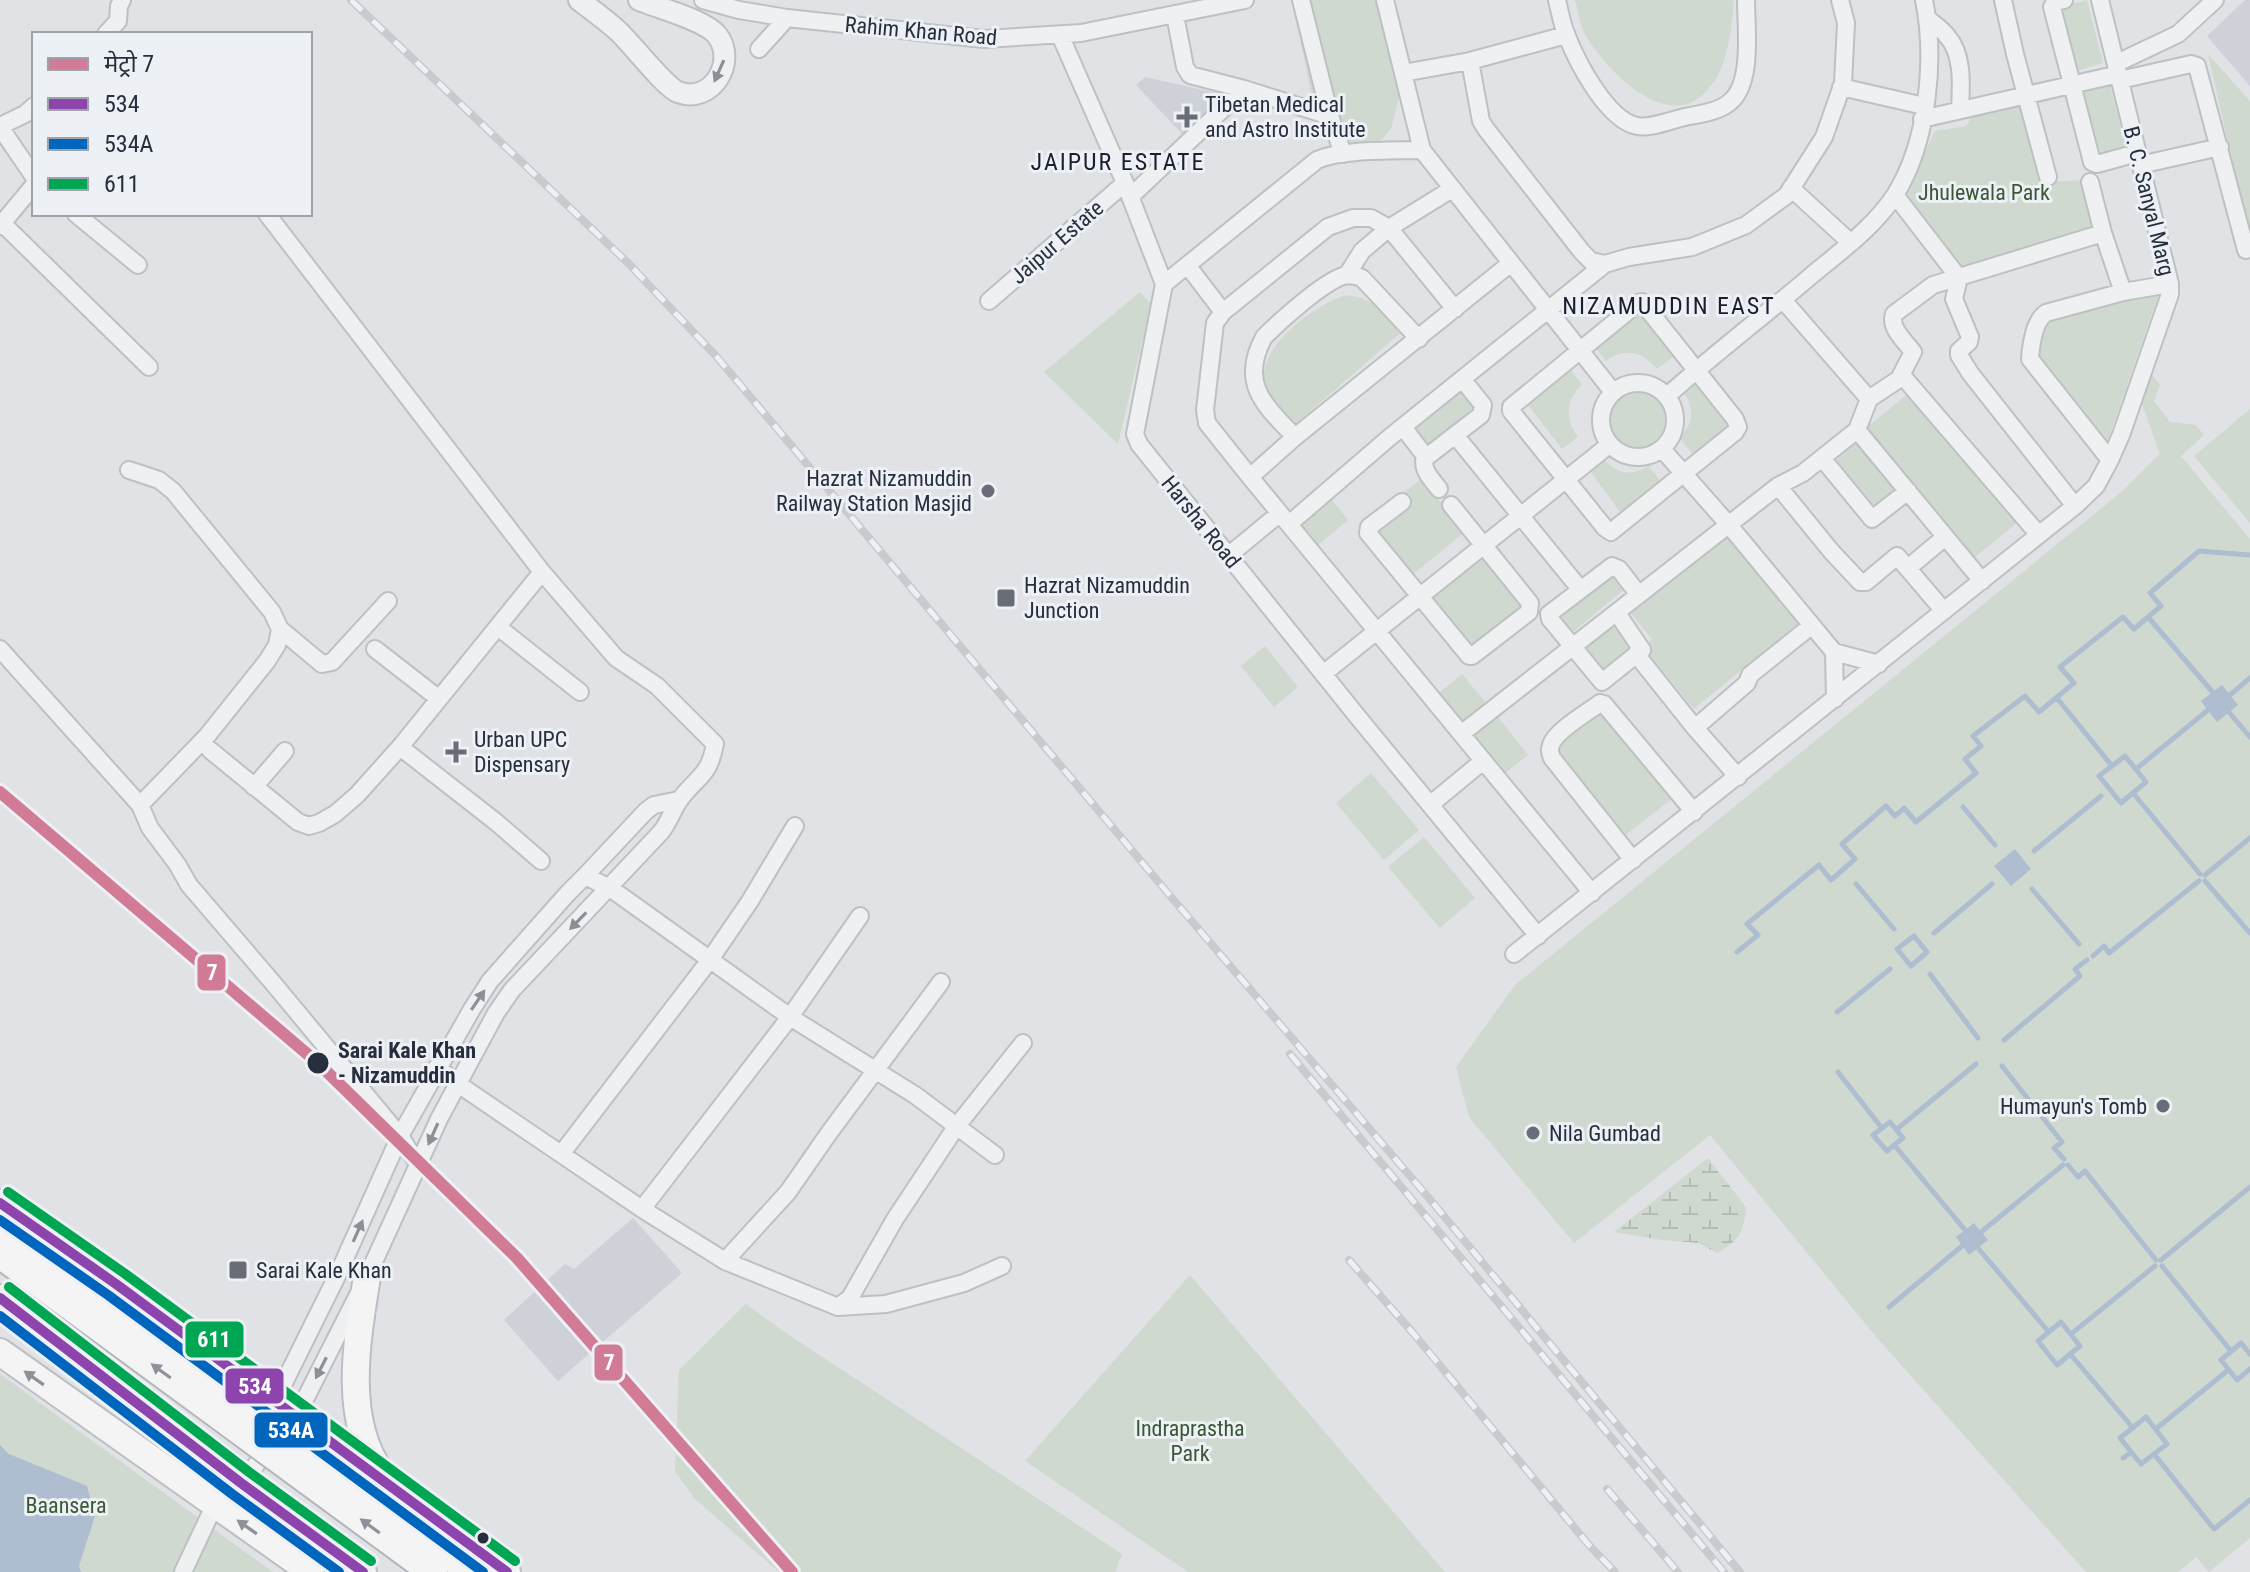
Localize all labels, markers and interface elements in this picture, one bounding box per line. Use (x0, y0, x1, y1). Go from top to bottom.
street label: Rahim Khan Road (844, 12, 998, 50)
legend (32, 32, 312, 216)
text: मेट्रो 7 (104, 50, 154, 78)
one-way arrow (713, 60, 726, 83)
text: 534 (104, 90, 140, 118)
place label: Tibetan Medical and Astro Institute (1205, 92, 1366, 142)
marker: Tibetan Medical and Astro Institute (1176, 106, 1198, 128)
street label: B. C. Sanyal Marg (2118, 124, 2180, 278)
text: 534A (104, 130, 154, 158)
district label: JAIPUR ESTATE (1031, 148, 1205, 176)
text: 611 (104, 170, 140, 198)
park label: Jhulewala Park (1918, 180, 2050, 205)
street label: Jaipur Estate (1006, 195, 1108, 289)
district label: NIZAMUDDIN EAST (1562, 292, 1776, 320)
place label: Hazrat Nizamuddin Railway Station Masjid (776, 466, 972, 516)
street label: Harsha Road (1156, 471, 1246, 573)
marker: Hazrat Nizamuddin Railway Station Masjid (979, 482, 997, 500)
place label: Hazrat Nizamuddin Junction (1024, 573, 1190, 623)
marker: Hazrat Nizamuddin Junction (995, 587, 1017, 609)
place label: Urban UPC Dispensary (474, 727, 570, 777)
marker: Urban UPC Dispensary (445, 741, 467, 763)
one-way arrow (570, 911, 588, 930)
line badge: 7 (196, 953, 227, 992)
text: 7 (206, 960, 218, 985)
one-way arrow (470, 990, 485, 1011)
place label: Sarai Kale Khan - Nizamuddin (338, 1038, 476, 1088)
marker: Sarai Kale Khan - Nizamuddin (305, 1050, 331, 1076)
place label: Humayun's Tomb (2000, 1094, 2147, 1119)
marker: Humayun's Tomb (2154, 1097, 2172, 1115)
place label: Nila Gumbad (1549, 1121, 1661, 1146)
one-way arrow (426, 1122, 439, 1146)
marker: Nila Gumbad (1524, 1124, 1542, 1142)
one-way arrow (351, 1219, 365, 1242)
place label: Sarai Kale Khan (256, 1258, 392, 1283)
marker: Sarai Kale Khan (227, 1259, 249, 1281)
line badge: 611 (184, 1320, 245, 1359)
text: 611 (197, 1327, 231, 1352)
line badge: 7 (593, 1343, 624, 1382)
text: 7 (603, 1350, 615, 1375)
one-way arrow (314, 1357, 328, 1380)
one-way arrow (150, 1364, 171, 1380)
line badge: 534 (224, 1367, 285, 1405)
one-way arrow (24, 1371, 45, 1386)
text: 534 (238, 1374, 272, 1399)
line badge: 534A (253, 1411, 329, 1449)
park label: Indraprastha Park (1135, 1416, 1245, 1466)
text: 534A (268, 1418, 314, 1443)
park label: Baansera (26, 1493, 106, 1518)
one-way arrow (360, 1518, 380, 1534)
one-way arrow (237, 1520, 258, 1535)
unlabelled marker (475, 1530, 491, 1546)

